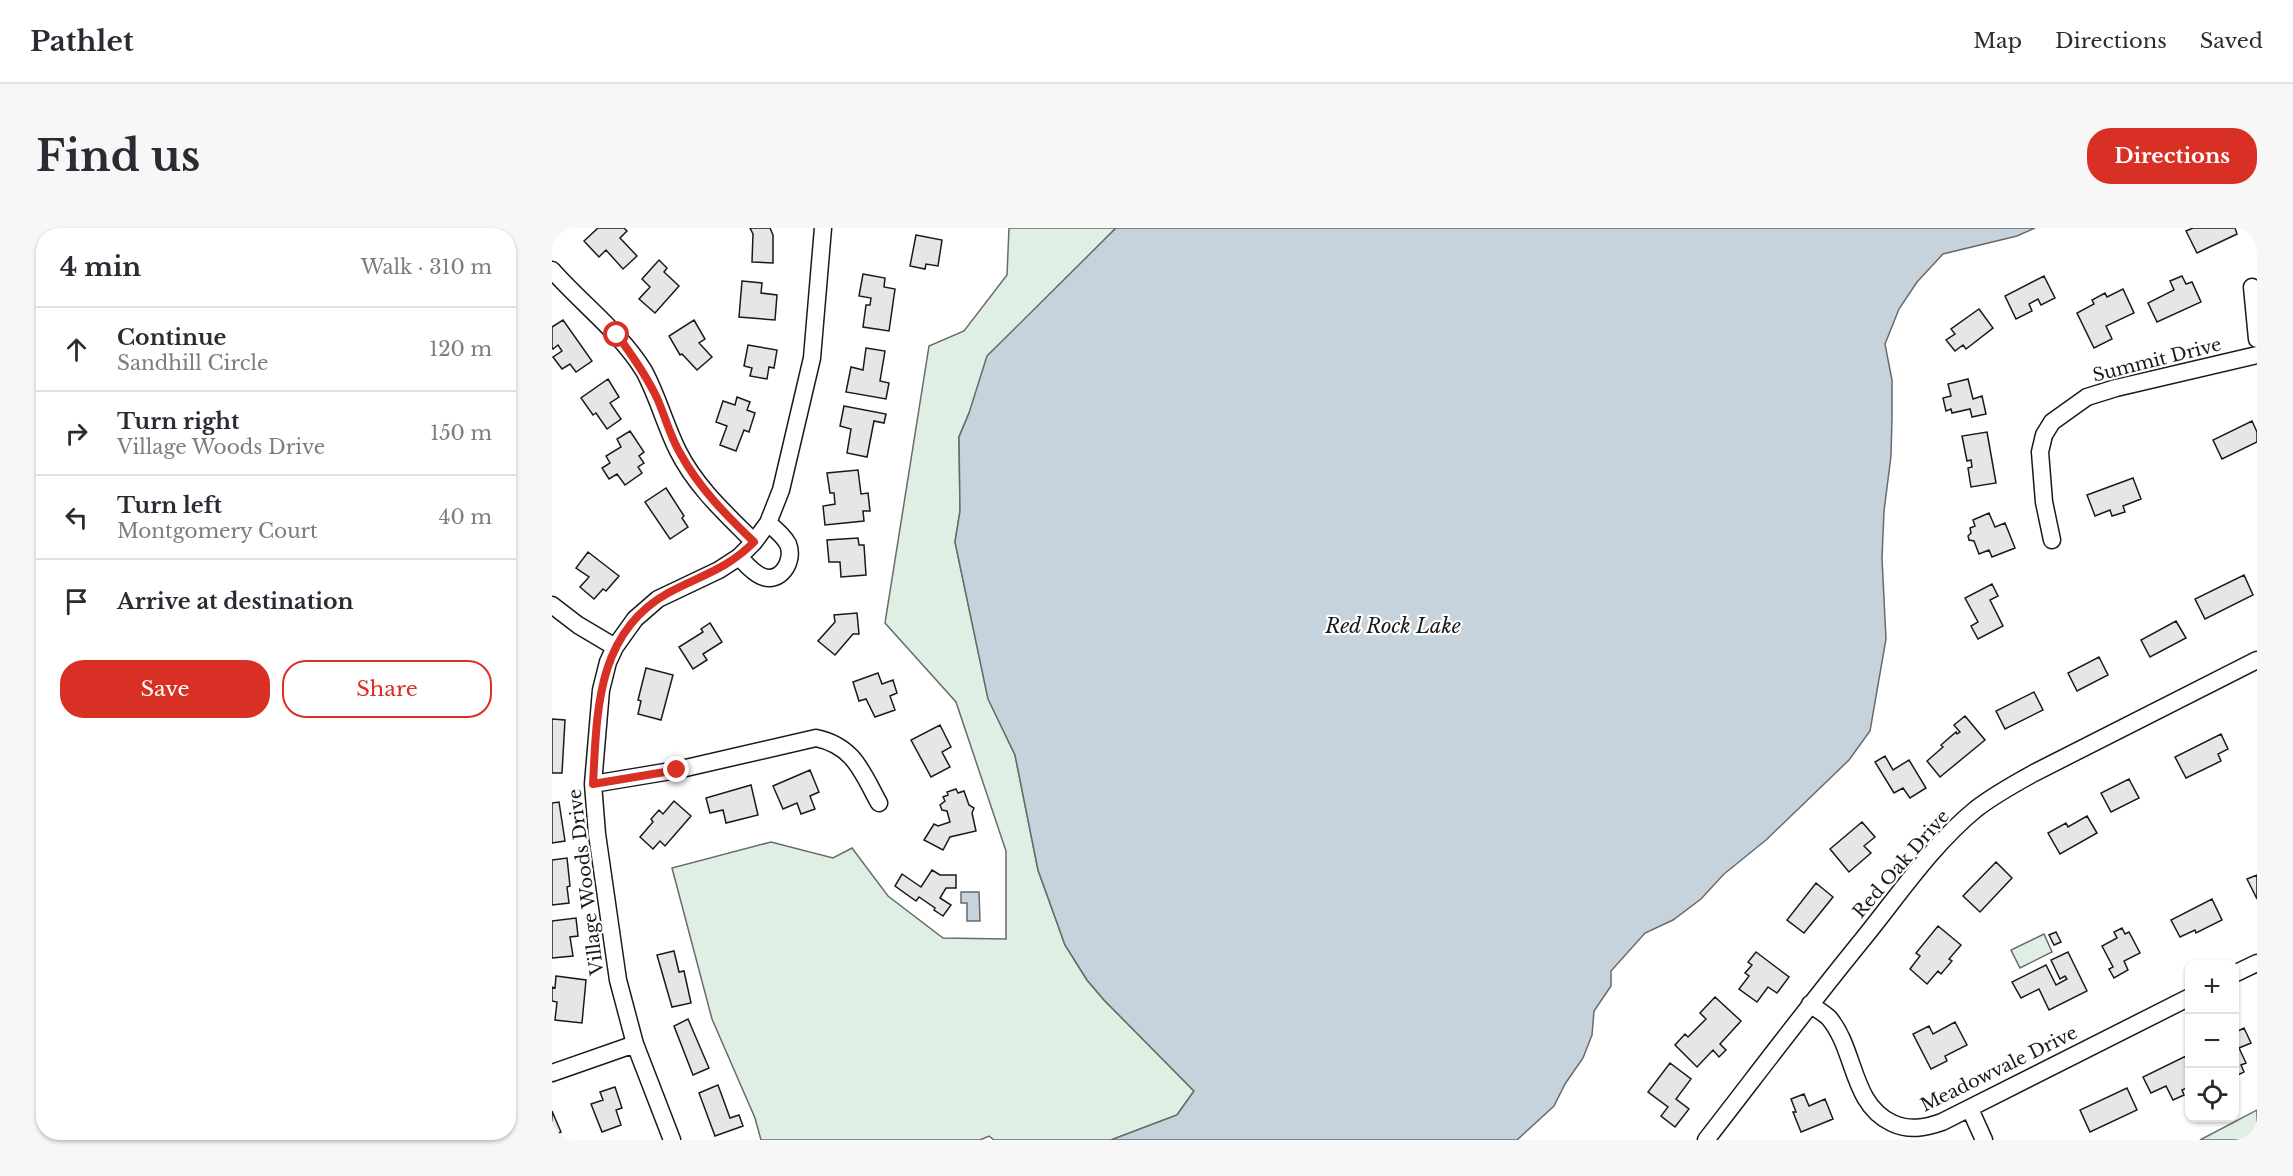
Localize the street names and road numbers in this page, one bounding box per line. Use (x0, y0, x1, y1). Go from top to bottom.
street label: Summit Drive (2090, 333, 2224, 387)
street label: Village Woods Drive (564, 788, 608, 977)
street label: Red Oak Drive (1848, 805, 1954, 923)
street label: Meadowvale Drive (1917, 1021, 2081, 1117)

